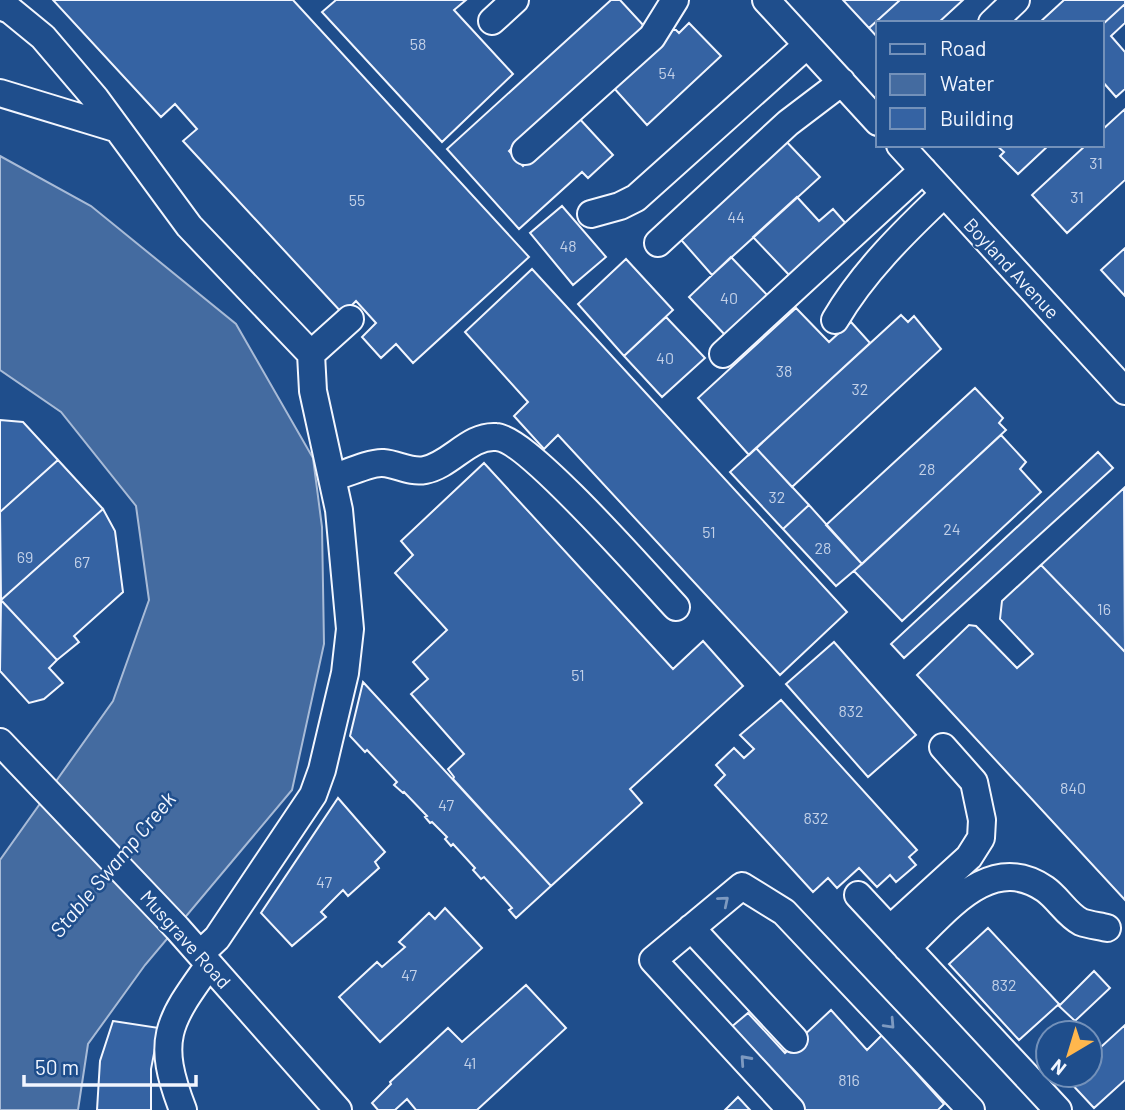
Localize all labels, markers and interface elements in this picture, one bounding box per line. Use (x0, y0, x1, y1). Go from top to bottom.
legend (876, 21, 1104, 147)
house number: 58 (410, 34, 426, 53)
text: Road (940, 35, 986, 60)
house number: 54 (658, 63, 676, 82)
text: Water (940, 70, 995, 95)
text: Building (940, 105, 1014, 130)
house number: 31 (1089, 153, 1103, 172)
house number: 31 (1070, 187, 1084, 206)
house number: 55 (349, 190, 365, 209)
house number: 44 (727, 207, 745, 226)
street label: Boyland Avenue (959, 213, 1065, 323)
house number: 48 (559, 236, 577, 255)
house number: 40 (720, 288, 738, 307)
house number: 40 (656, 348, 674, 367)
house number: 38 (776, 361, 792, 380)
house number: 32 (852, 379, 868, 398)
house number: 28 (919, 459, 935, 478)
house number: 32 (769, 487, 785, 506)
house number: 24 (943, 519, 961, 538)
house number: 51 (702, 522, 716, 541)
house number: 28 (815, 538, 831, 557)
house number: 69 (17, 547, 33, 566)
house number: 67 (74, 552, 90, 571)
house number: 16 (1097, 599, 1111, 618)
house number: 51 (571, 665, 585, 684)
house number: 832 (838, 701, 864, 720)
house number: 840 (1060, 778, 1086, 797)
water label: Stable Swamp Creek (44, 786, 181, 942)
house number: 47 (438, 795, 454, 814)
house number: 832 (803, 808, 829, 827)
house number: 47 (316, 872, 332, 891)
street label: Musgrave Road (136, 885, 236, 993)
one-way arrow (716, 897, 729, 909)
house number: 47 (401, 965, 417, 984)
house number: 832 (991, 975, 1017, 994)
one-way arrow (882, 1016, 894, 1029)
north arrow (1034, 1019, 1104, 1089)
scale bar (24, 1044, 196, 1088)
house number: 41 (464, 1053, 476, 1072)
text: 50 m (35, 1054, 79, 1079)
one-way arrow (740, 1055, 753, 1068)
text: N (1046, 1055, 1070, 1081)
house number: 816 (838, 1070, 860, 1089)

